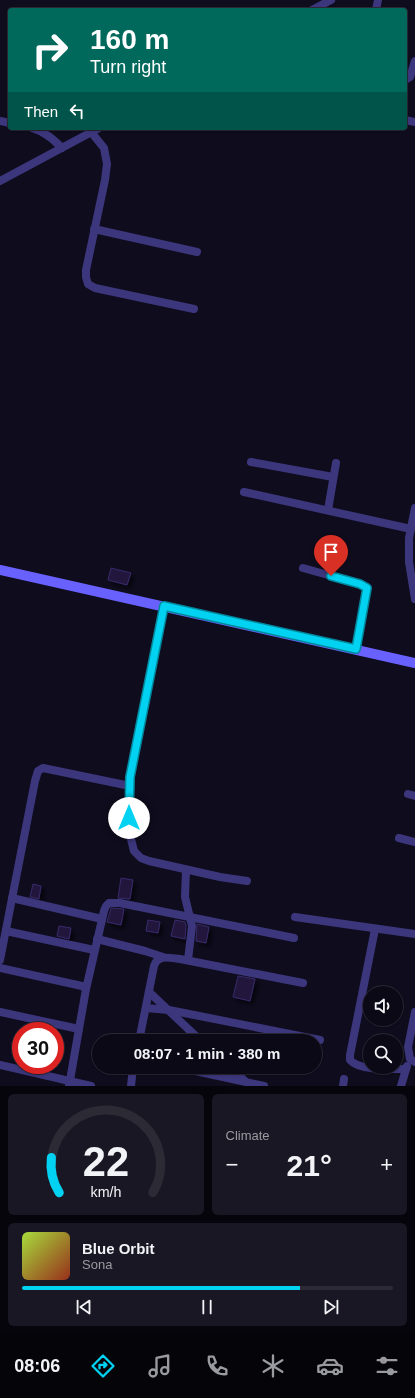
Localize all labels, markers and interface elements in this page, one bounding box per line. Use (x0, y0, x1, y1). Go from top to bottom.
icon: right (24, 24, 76, 76)
text: 160 m (90, 24, 169, 55)
text: Turn right (90, 57, 166, 77)
icon: left (66, 100, 88, 122)
text: Then (24, 103, 58, 120)
pin (314, 535, 348, 576)
icon: arrive (320, 541, 342, 563)
position arrow (108, 797, 150, 839)
map controls (363, 986, 403, 1074)
button: sound (363, 986, 403, 1026)
speed limit sign: 30 (12, 1022, 64, 1074)
button: search (363, 1034, 403, 1074)
text: 08:07 · 1 min · 380 m (134, 1045, 280, 1062)
text: Climate (226, 1128, 270, 1143)
text: 22 (83, 1137, 129, 1184)
text: 21° (287, 1149, 332, 1182)
text: − (226, 1152, 238, 1177)
text: + (380, 1152, 393, 1177)
text: km/h (90, 1183, 121, 1199)
text: Blue Orbit (82, 1240, 155, 1257)
text: Sona (82, 1257, 112, 1272)
icon: previous (73, 1296, 95, 1318)
icon: pause (196, 1296, 218, 1318)
icon: next (320, 1296, 342, 1318)
icon: directions (89, 1352, 117, 1380)
icon: music (146, 1352, 174, 1380)
icon: phone (203, 1352, 231, 1380)
icon: climate (259, 1352, 287, 1380)
icon: car (316, 1352, 344, 1380)
icon: filters (373, 1352, 401, 1380)
text: 08:06 (14, 1356, 60, 1376)

